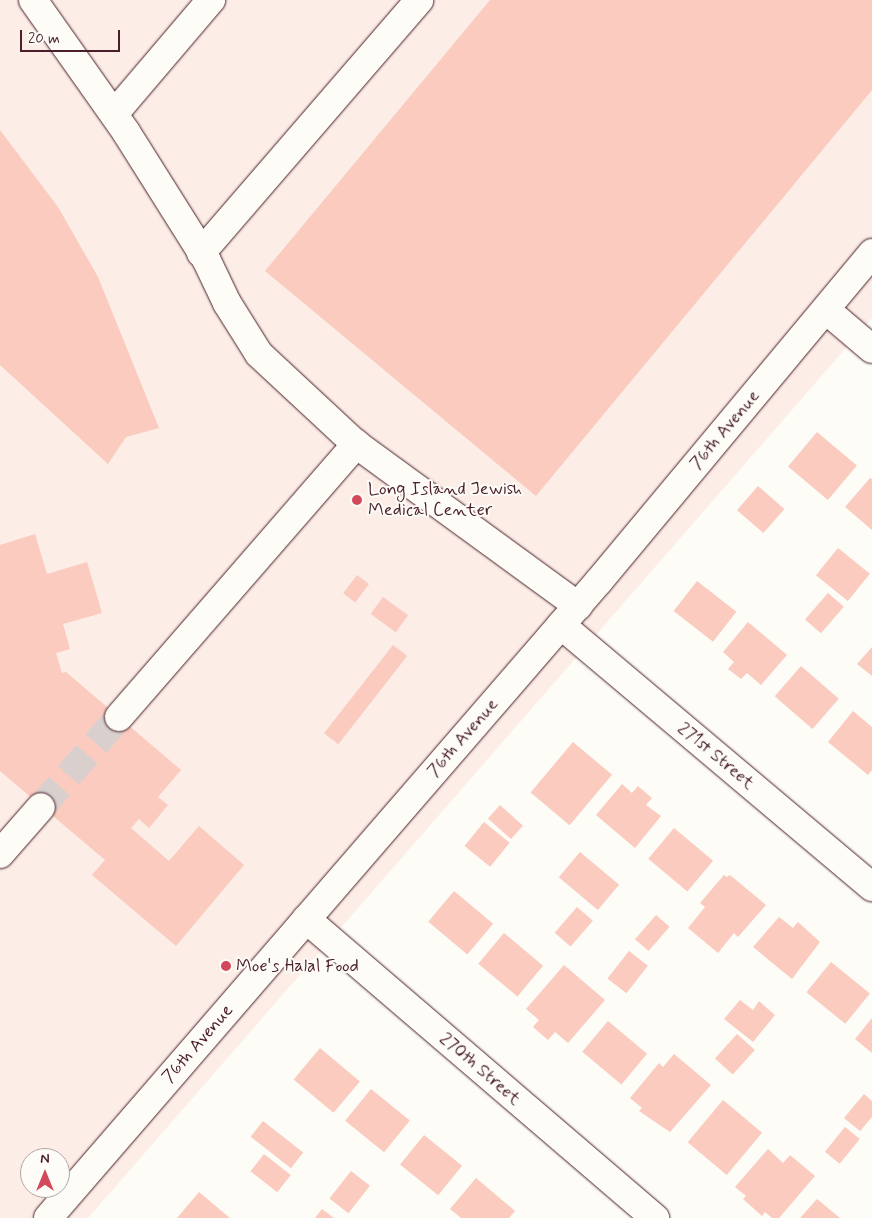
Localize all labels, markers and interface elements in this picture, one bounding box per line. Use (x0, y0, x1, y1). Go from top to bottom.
scale bar (22, 20, 122, 52)
text: 20 m (28, 29, 60, 49)
street label: 76th Avenue (685, 386, 765, 474)
place label: Long Island Jewish Medical Center (368, 479, 518, 522)
marker: Long Island Jewish Medical Center (350, 493, 364, 507)
street label: 76th Avenue (423, 694, 503, 782)
street label: 271st Street (673, 718, 759, 794)
place label: Moe's Halal Food (236, 955, 360, 977)
marker: Moe's Halal Food (220, 960, 232, 972)
street label: 76th Avenue (158, 1000, 238, 1088)
street label: 270th Street (435, 1028, 525, 1110)
north arrow (20, 1148, 70, 1198)
text: N (40, 1150, 50, 1168)

